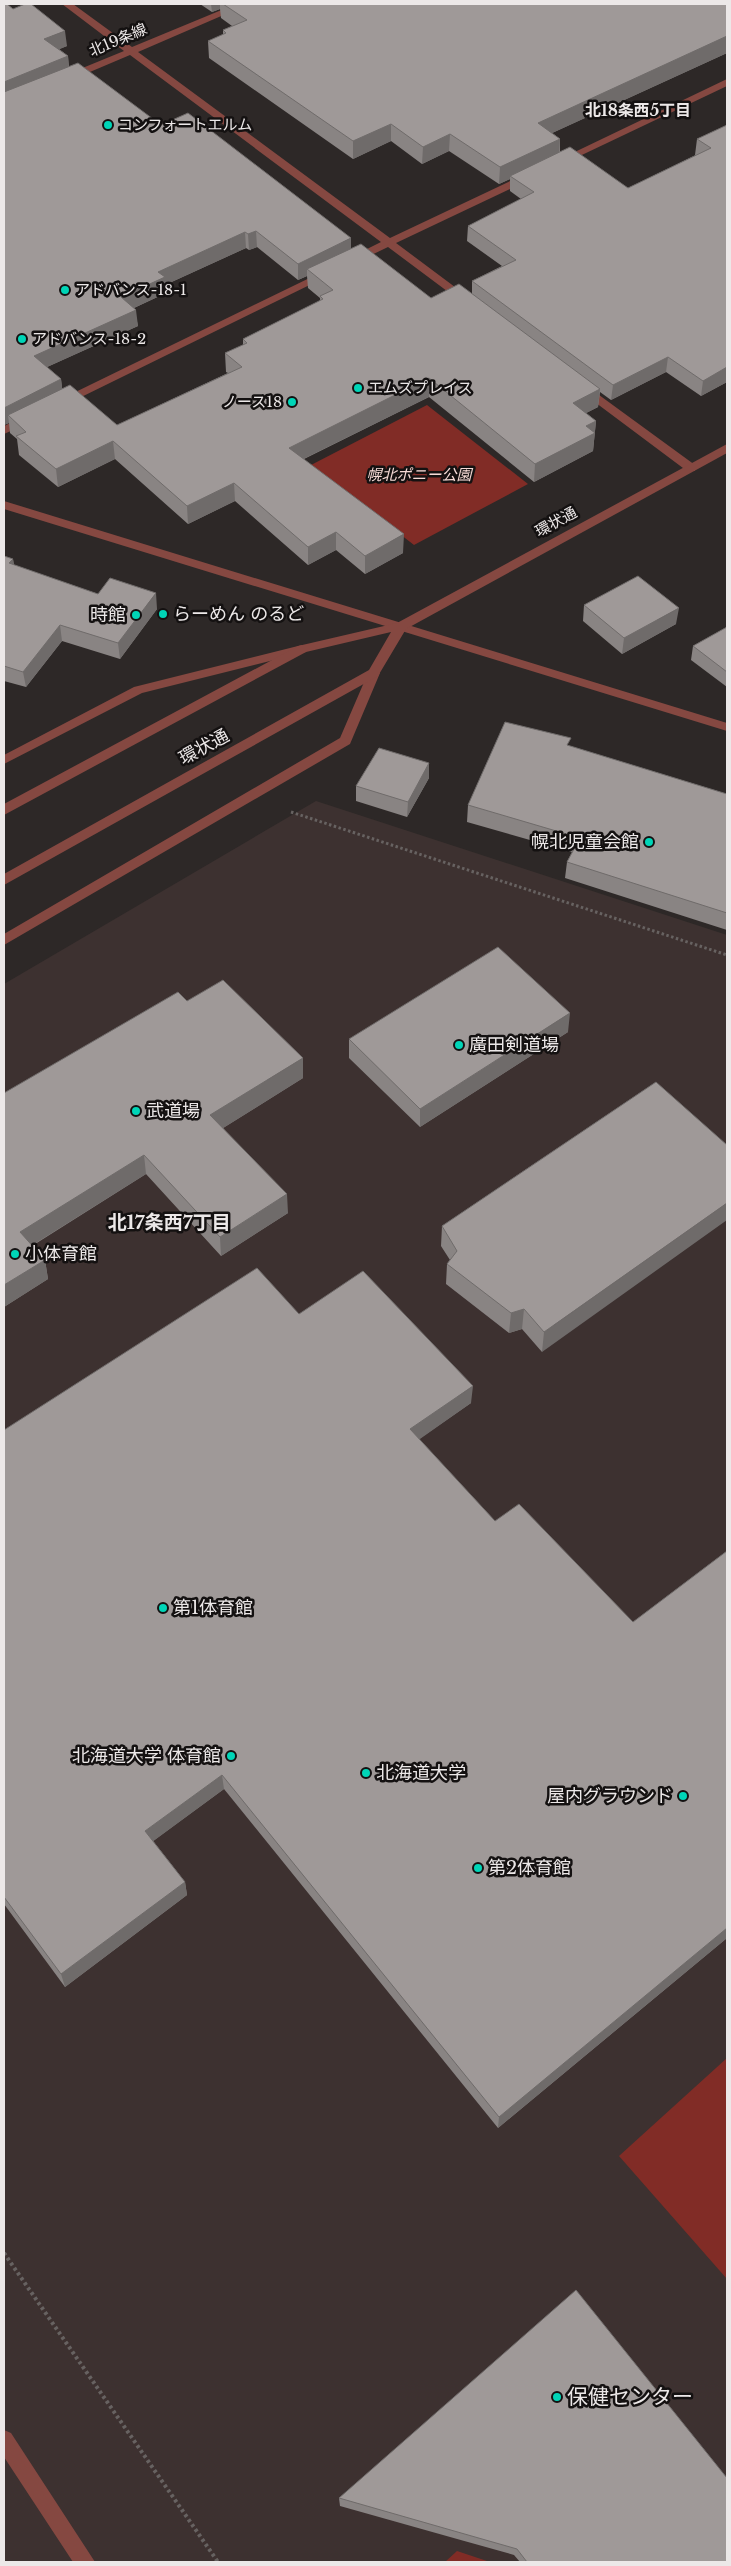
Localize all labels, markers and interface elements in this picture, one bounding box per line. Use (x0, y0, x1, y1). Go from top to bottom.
street label: 北19条線 (86, 19, 150, 60)
district label: 北18条西5丁目 (585, 100, 691, 120)
place label: コンフォートエルム (118, 115, 252, 134)
marker: コンフォートエルム (102, 119, 114, 131)
place label: アドバンス-18-1 (75, 280, 187, 299)
marker: アドバンス-18-1 (59, 284, 71, 296)
place label: アドバンス-18-2 (32, 329, 146, 348)
marker: アドバンス-18-2 (16, 333, 28, 345)
place label: エムズプレイス (368, 378, 473, 397)
marker: エムズプレイス (352, 382, 364, 394)
place label: ノース18 (222, 392, 282, 411)
marker: ノース18 (286, 396, 298, 408)
park label: 幌北ポニー公園 (366, 465, 473, 484)
street label: 環状通 (531, 502, 580, 541)
place label: らーめん のるど (173, 603, 304, 625)
place label: 時館 (90, 604, 126, 626)
marker: らーめん のるど (157, 608, 169, 620)
marker: 時館 (130, 609, 142, 621)
street label: 環状通 (175, 724, 233, 770)
place label: 幌北児童会館 (531, 831, 639, 853)
marker: 幌北児童会館 (643, 836, 655, 848)
place label: 廣田剣道場 (469, 1034, 559, 1056)
marker: 廣田剣道場 (453, 1039, 465, 1051)
place label: 武道場 (146, 1100, 200, 1122)
marker: 武道場 (130, 1105, 142, 1117)
district label: 北17条西7丁目 (108, 1211, 230, 1234)
place label: 小体育館 (25, 1243, 97, 1265)
marker: 小体育館 (9, 1248, 21, 1260)
place label: 第1体育館 (173, 1597, 253, 1619)
marker: 第1体育館 (157, 1602, 169, 1614)
place label: 北海道大学 体育館 (72, 1745, 221, 1767)
marker: 北海道大学 体育館 (225, 1750, 237, 1762)
place label: 北海道大学 (376, 1762, 466, 1784)
marker: 北海道大学 (360, 1767, 372, 1779)
place label: 屋内グラウンド (547, 1785, 673, 1807)
marker: 屋内グラウンド (677, 1790, 689, 1802)
place label: 第2体育館 (488, 1857, 571, 1879)
marker: 第2体育館 (472, 1862, 484, 1874)
place label: 保健センター (567, 2384, 693, 2410)
marker: 保健センター (551, 2391, 563, 2403)

